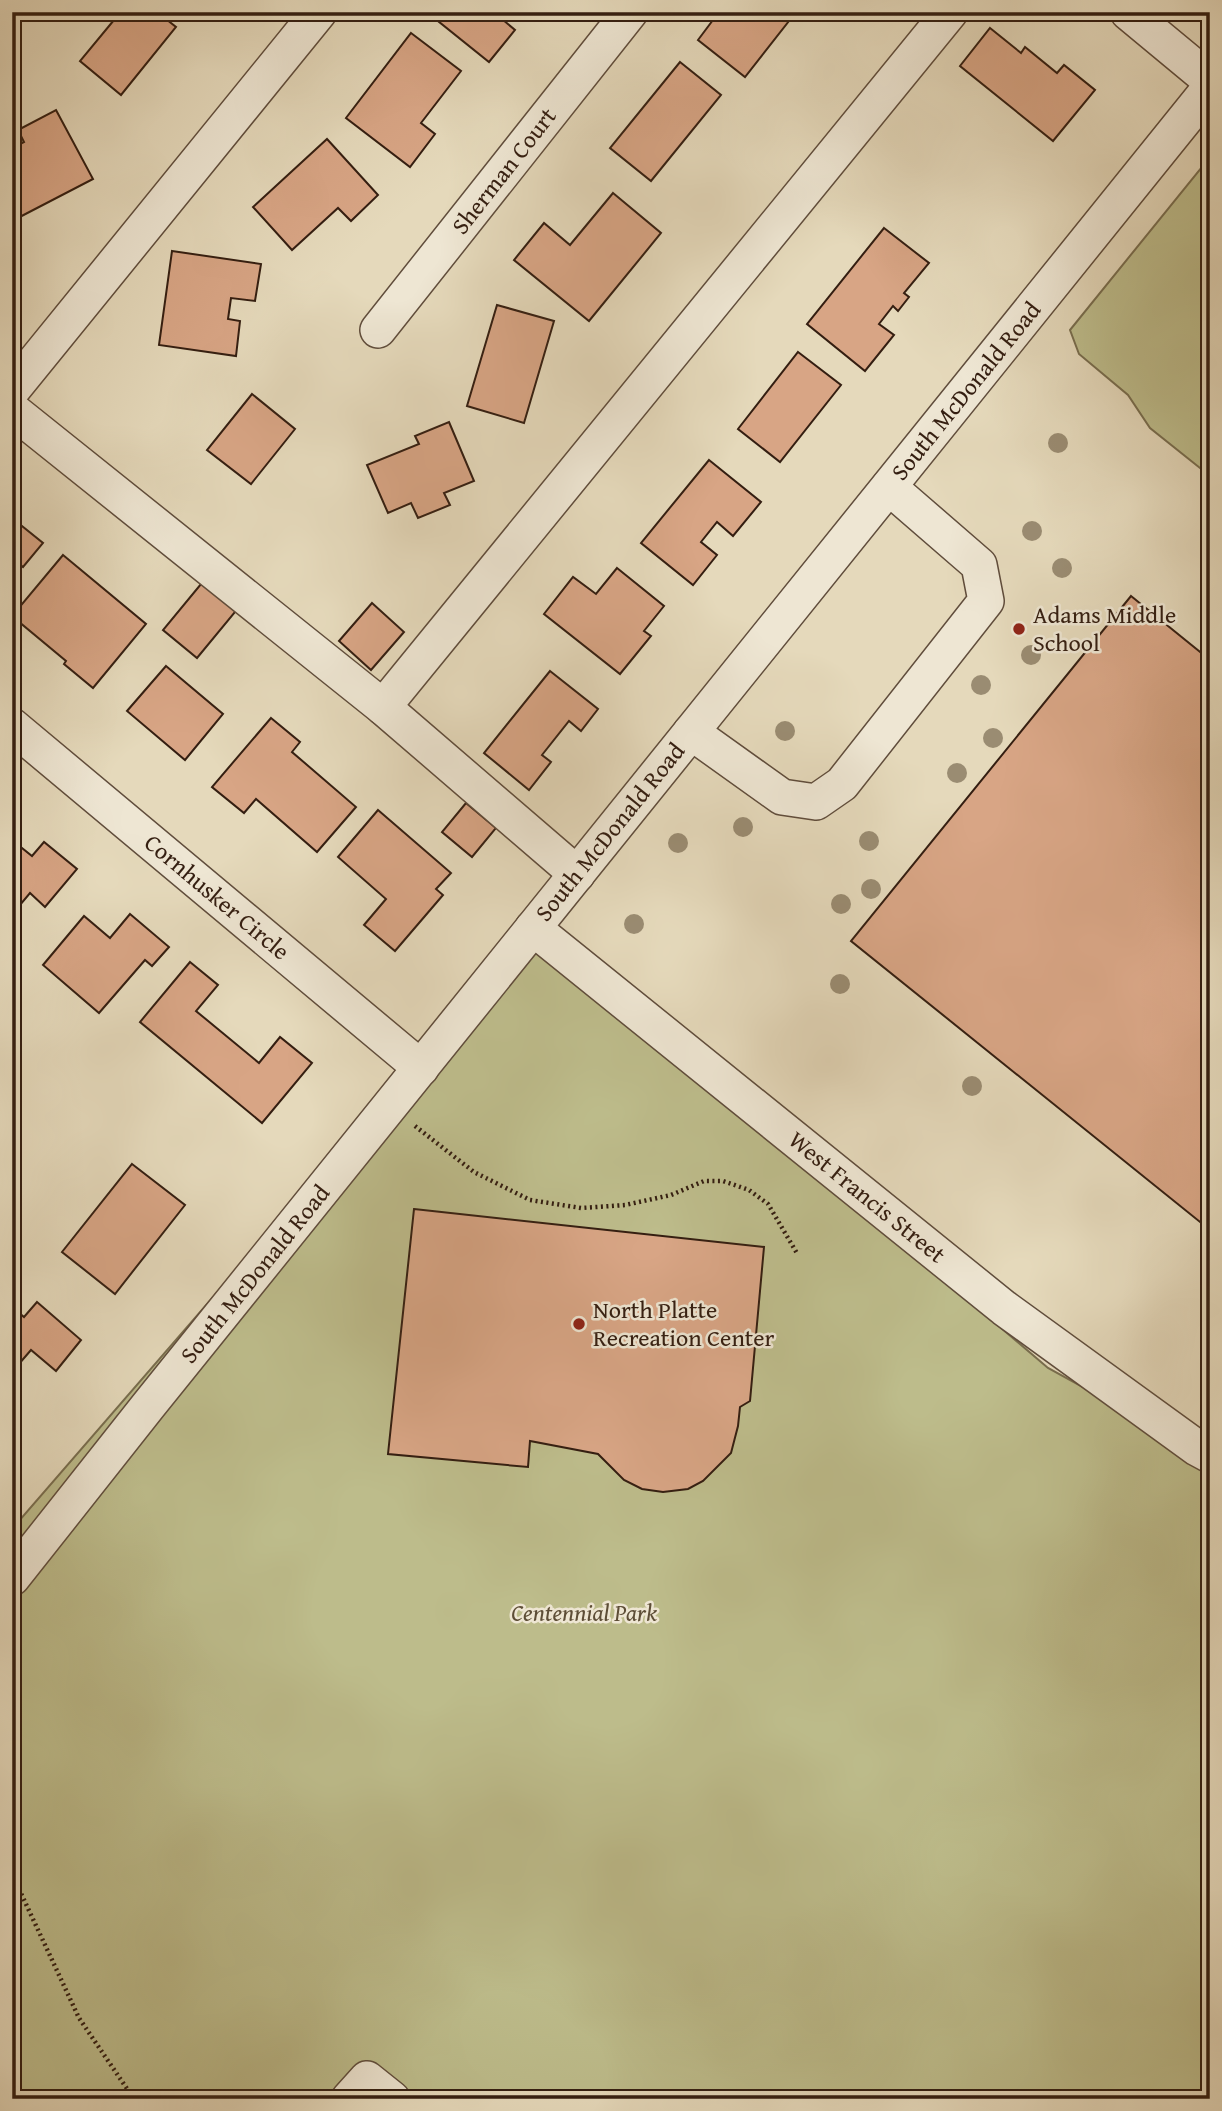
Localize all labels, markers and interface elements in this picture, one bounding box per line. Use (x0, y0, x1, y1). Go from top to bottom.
street label: Sherman Court (443, 99, 565, 242)
street label: South McDonald Road (882, 294, 1049, 488)
place label: Adams Middle School (1033, 597, 1176, 660)
marker: Adams Middle School (1011, 621, 1027, 637)
street label: South McDonald Road (526, 735, 693, 929)
street label: Cornhusker Circle (137, 825, 298, 968)
street label: West Francis Street (781, 1122, 954, 1271)
street label: South McDonald Road (171, 1177, 338, 1371)
place label: North Platte Recreation Center (593, 1292, 775, 1355)
marker: North Platte Recreation Center (571, 1316, 587, 1332)
park label: Centennial Park (511, 1595, 657, 1630)

